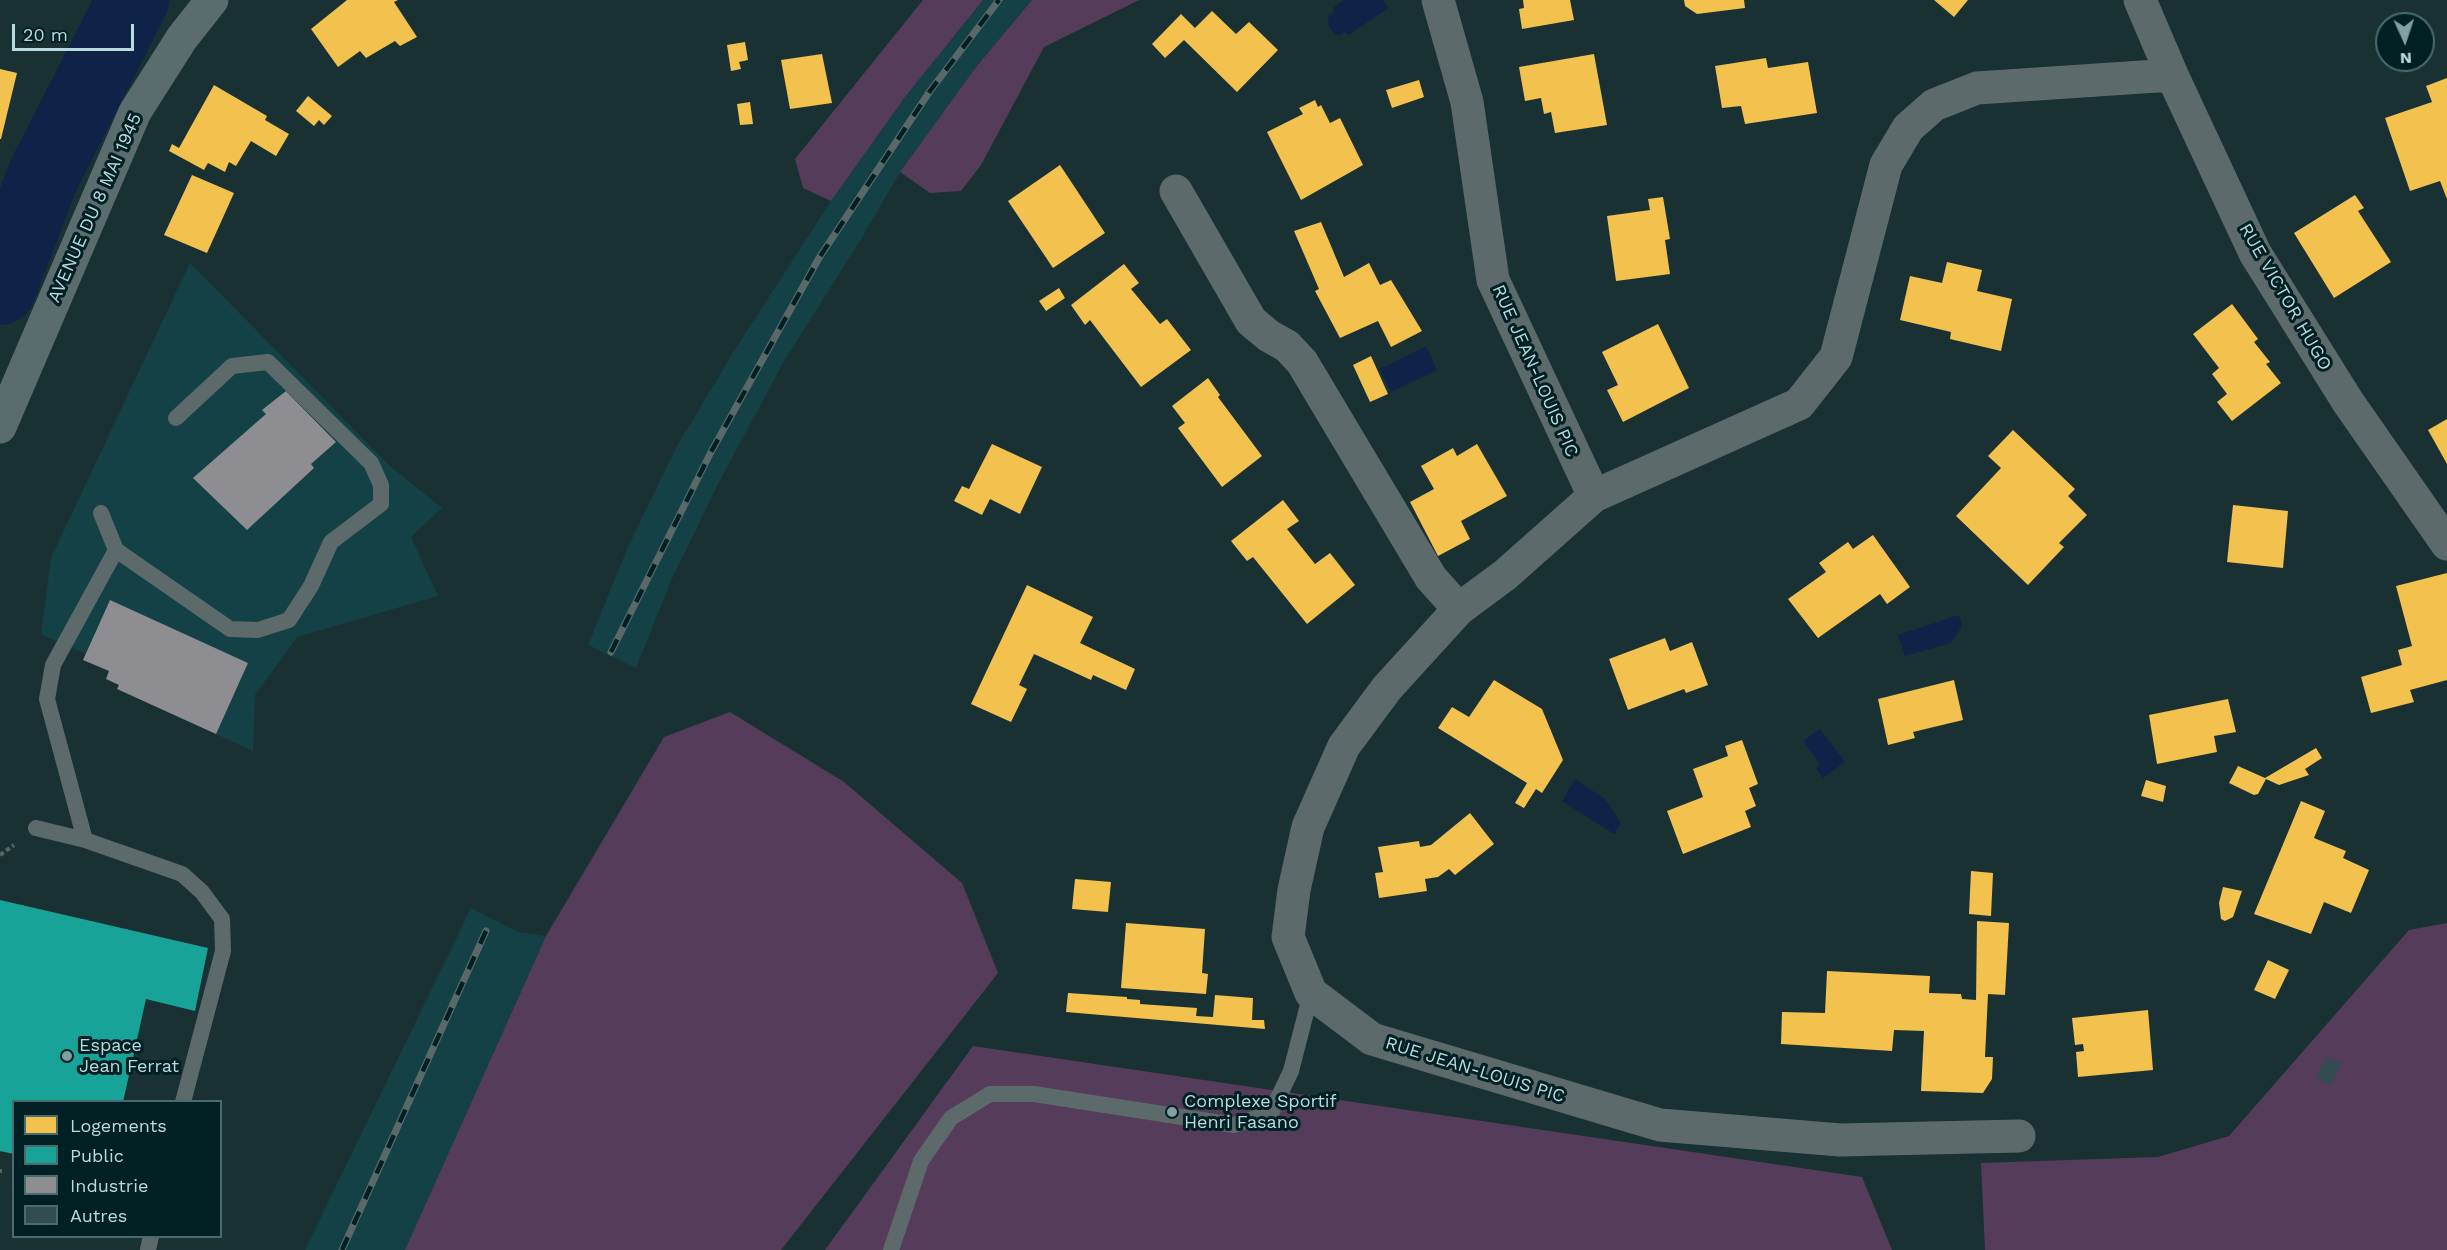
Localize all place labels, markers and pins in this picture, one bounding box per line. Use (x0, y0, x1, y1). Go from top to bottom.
place label: Espace Jean Ferrat (79, 1035, 179, 1078)
marker: Espace Jean Ferrat (60, 1049, 74, 1063)
place label: Complexe Sportif Henri Fasano (1184, 1091, 1337, 1134)
marker: Complexe Sportif Henri Fasano (1165, 1105, 1179, 1119)

